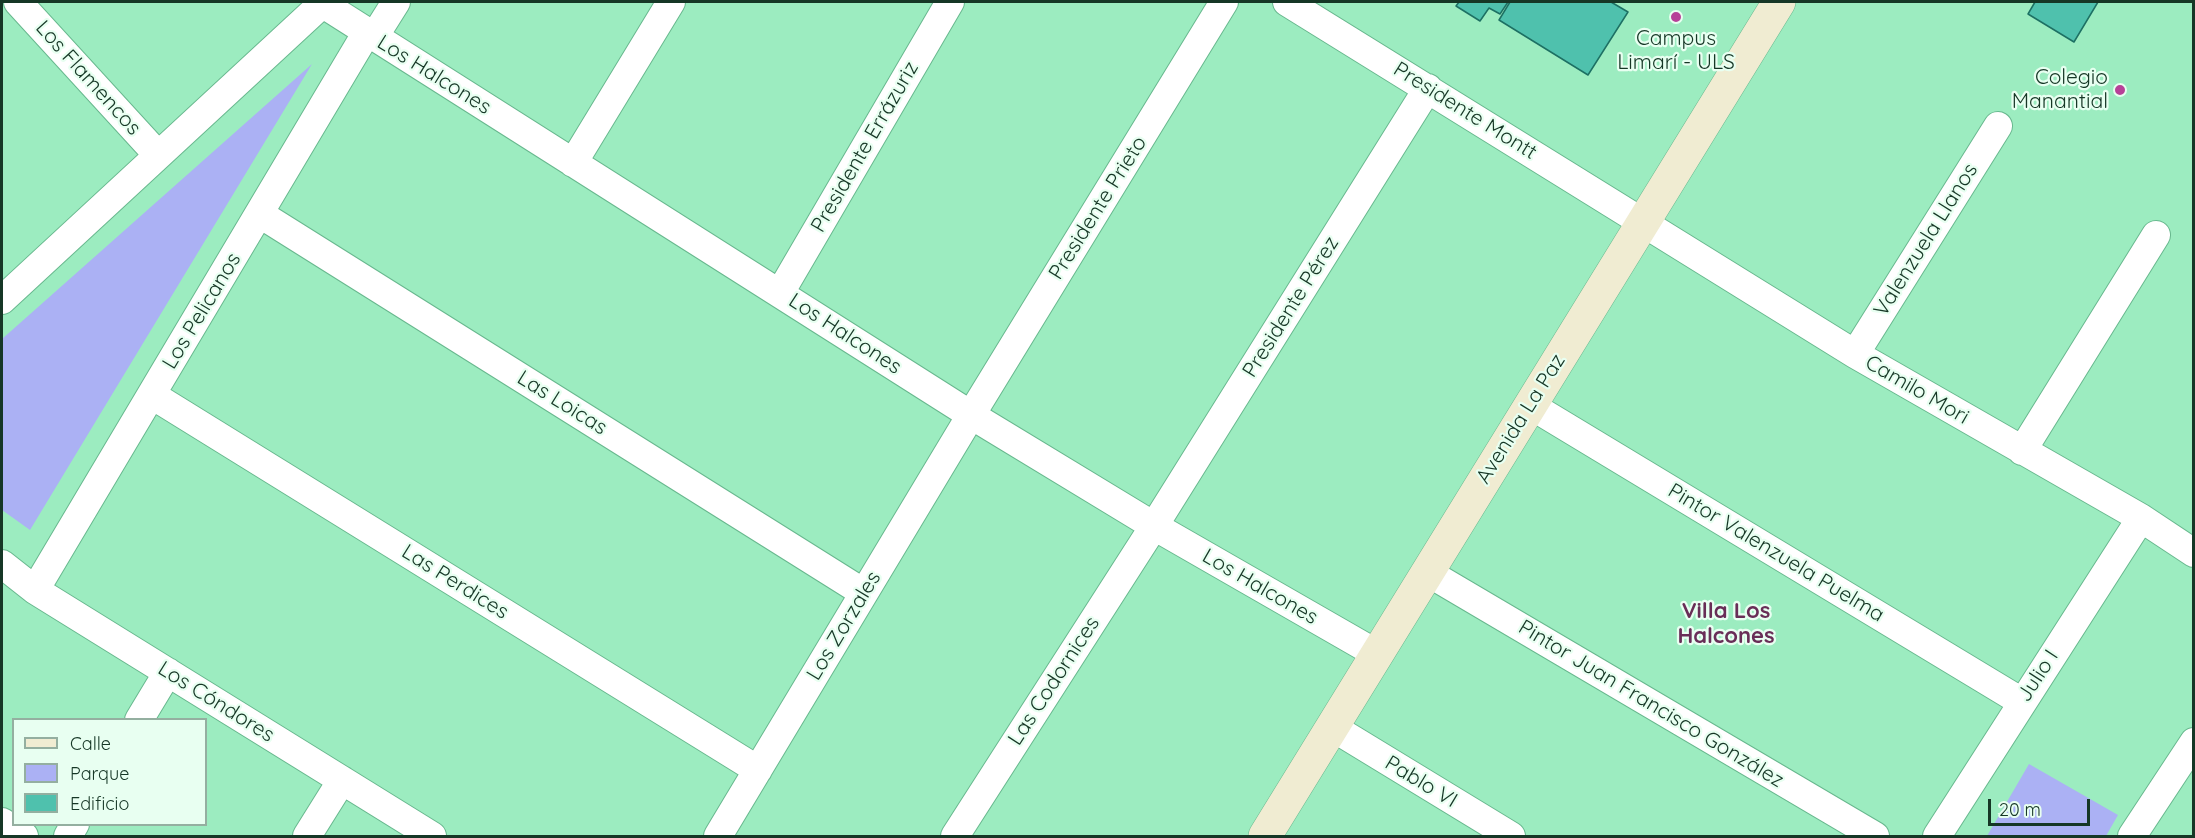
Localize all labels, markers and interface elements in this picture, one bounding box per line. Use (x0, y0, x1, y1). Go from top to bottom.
marker: Campus Limarí - ULS (1669, 10, 1683, 24)
street label: Los Flamencos (30, 16, 146, 140)
place label: Campus Limarí - ULS (1617, 26, 1735, 76)
street label: Los Halcones (372, 30, 496, 120)
street label: Presidente Errázuriz (806, 57, 924, 237)
street label: Presidente Montt (1389, 57, 1541, 165)
place label: Colegio Manantial (2012, 65, 2108, 115)
marker: Colegio Manantial (2113, 83, 2127, 97)
street label: Presidente Prieto (1044, 132, 1152, 284)
street label: Valenzuela Llanos (1869, 159, 1983, 321)
street label: Presidente Pérez (1238, 232, 1344, 382)
street label: Los Pelicanos (157, 248, 247, 374)
street label: Los Halcones (784, 288, 906, 380)
street label: Avenida La Paz (1471, 349, 1571, 489)
street label: Camilo Mori (1861, 350, 1973, 430)
street label: Las Loicas (512, 365, 612, 441)
street label: Pintor Valenzuela Puelma (1663, 478, 1889, 628)
street label: Las Perdices (397, 539, 513, 625)
street label: Los Halcones (1198, 544, 1322, 630)
street label: Los Zorzales (802, 567, 886, 685)
district label: Villa Los Halcones (1677, 598, 1775, 650)
street label: Las Codornices (1003, 612, 1105, 750)
street label: Pintor Juan Francisco González (1514, 615, 1788, 793)
street label: Julio I (2012, 645, 2064, 707)
street label: Los Cóndores (153, 656, 279, 748)
legend (12, 718, 207, 826)
text: Calle (70, 732, 111, 755)
street label: Pablo VI (1380, 751, 1462, 813)
text: Parque (70, 762, 129, 785)
scale bar (1991, 787, 2093, 825)
text: Edificio (70, 792, 129, 815)
text: 20 m (1999, 798, 2041, 821)

